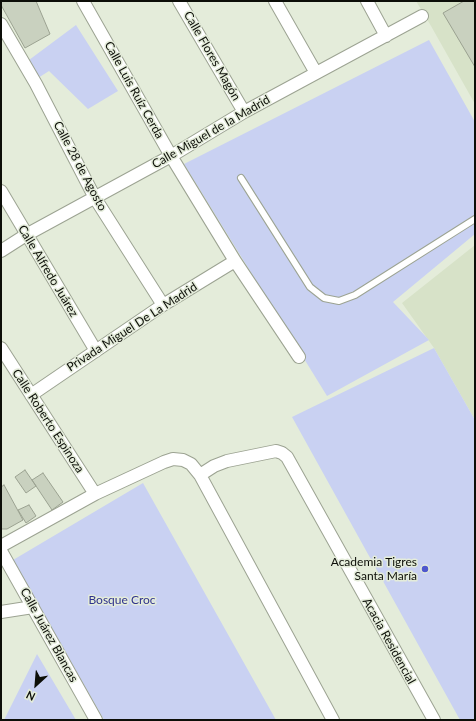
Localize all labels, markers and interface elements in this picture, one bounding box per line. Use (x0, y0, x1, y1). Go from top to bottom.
street label: Calle Flores Magón (181, 9, 243, 103)
street label: Calle Luis Ruíz Cerda (101, 39, 167, 141)
street label: Calle Miguel de la Madrid (149, 92, 273, 172)
street label: Calle 28 de Agosto (50, 119, 110, 213)
street label: Calle Alfredo Juárez (15, 222, 81, 320)
street label: Privada Miguel De La Madrid (64, 279, 200, 375)
street label: Calle Roberto Espinoza (9, 366, 87, 476)
place label: Academia Tigres Santa María (331, 555, 417, 583)
marker: Academia Tigres Santa María (420, 564, 430, 574)
street label: Calle Juárez Blancas (17, 585, 81, 685)
park label: Bosque Croc (88, 593, 156, 607)
street label: Acacia Residencial (359, 596, 419, 686)
north arrow (16, 665, 56, 705)
text: N (24, 689, 37, 704)

